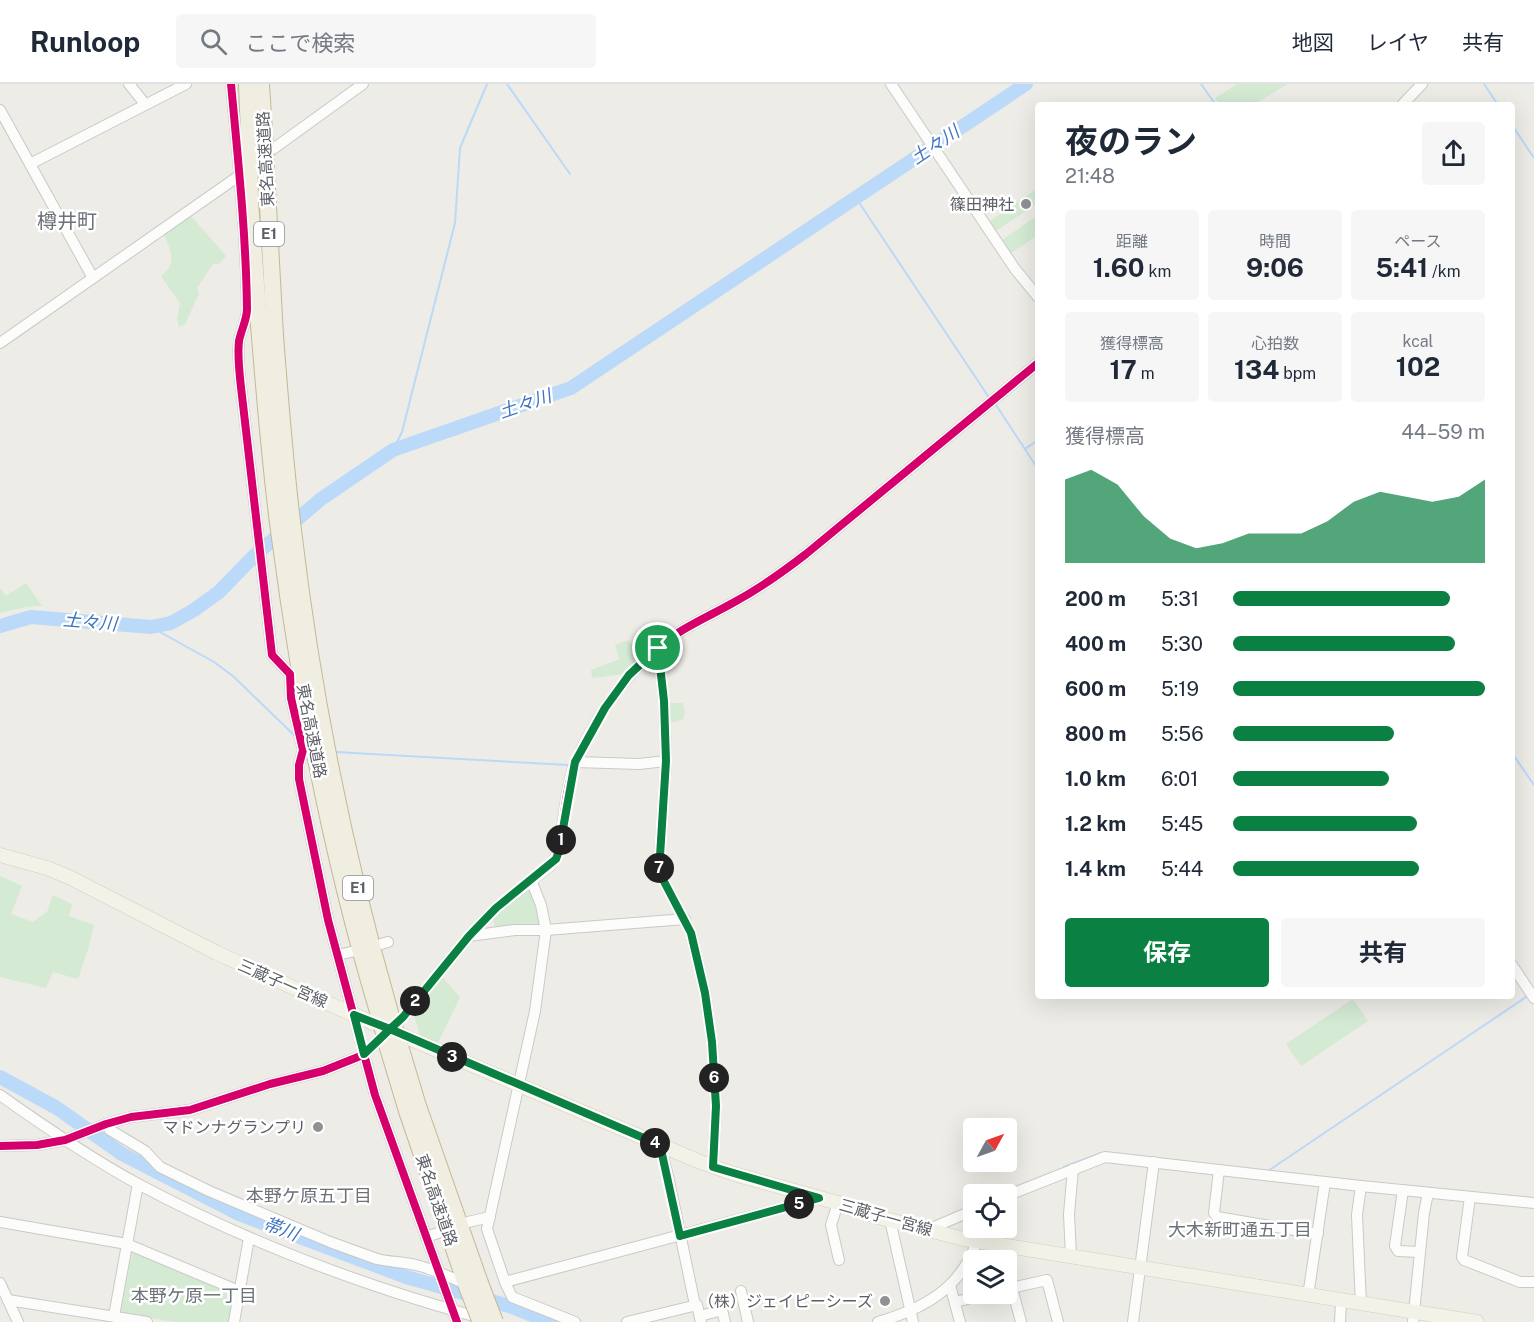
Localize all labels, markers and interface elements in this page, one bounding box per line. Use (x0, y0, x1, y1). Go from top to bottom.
search box (176, 14, 596, 68)
text: Runloop (30, 25, 140, 58)
icon: search (197, 25, 230, 58)
text: ここで検索 (245, 30, 355, 56)
text: 地図 (1292, 30, 1334, 55)
text: レイヤ (1367, 30, 1429, 55)
text: 共有 (1462, 30, 1504, 55)
street label: 東名高速道路 (253, 111, 277, 207)
water label: 土々川 (906, 120, 965, 168)
text: 夜のラン (1065, 122, 1197, 160)
button: share (1422, 122, 1485, 185)
text: 21:48 (1065, 164, 1115, 188)
place label: 篠田神社 (950, 195, 1014, 214)
marker: 篠田神社 (1019, 197, 1033, 211)
district label: 樽井町 (37, 209, 97, 233)
road number: E1 (254, 222, 284, 246)
text: 距離 (1116, 232, 1148, 251)
text: 時間 (1259, 232, 1291, 251)
text: ペース (1394, 232, 1442, 251)
text: 1.60 (1093, 252, 1145, 283)
text: 9:06 (1246, 252, 1304, 283)
text: 5:41 (1376, 252, 1428, 283)
text: km (1145, 262, 1171, 281)
text: /km (1428, 262, 1461, 281)
text: kcal (1403, 332, 1433, 351)
text: 獲得標高 (1100, 334, 1164, 353)
text: 心拍数 (1251, 334, 1299, 353)
text: 102 (1396, 351, 1440, 382)
text: 17 (1109, 354, 1137, 385)
text: 134 (1234, 354, 1279, 385)
text: m (1137, 364, 1155, 383)
text: bpm (1279, 364, 1316, 383)
water label: 土々川 (496, 384, 556, 422)
text: 44–59 m (1401, 420, 1485, 444)
text: 獲得標高 (1065, 424, 1145, 448)
text: 200 m (1065, 587, 1126, 611)
text: 5:31 (1161, 587, 1199, 611)
water label: 土々川 (62, 609, 120, 634)
pin (632, 622, 683, 673)
icon: arrive (641, 631, 674, 664)
text: 400 m (1065, 632, 1126, 656)
text: 5:30 (1161, 632, 1203, 656)
text: 600 m (1065, 677, 1126, 701)
text: 5:19 (1161, 677, 1199, 701)
street label: 東名高速道路 (293, 682, 330, 780)
text: 800 m (1065, 722, 1127, 746)
text: 5:56 (1161, 722, 1204, 746)
text: 1.0 km (1065, 767, 1126, 791)
text: 6:01 (1161, 767, 1198, 791)
text: 1.2 km (1065, 812, 1126, 836)
text: 5:45 (1161, 812, 1203, 836)
pin: 1 (546, 825, 576, 855)
text: 1 (558, 830, 564, 849)
pin: 7 (644, 853, 674, 883)
text: 1.4 km (1065, 857, 1126, 881)
text: 5:44 (1161, 857, 1203, 881)
text: 7 (654, 858, 664, 877)
road number: E1 (343, 876, 373, 900)
button: 保存 (1065, 918, 1269, 987)
button: 共有 (1281, 918, 1485, 987)
street label: 三蔵子一宮線 (235, 955, 331, 1012)
pin: 2 (400, 986, 430, 1016)
text: 2 (410, 991, 420, 1010)
pin: 3 (437, 1042, 467, 1072)
text: 3 (447, 1047, 457, 1066)
pin: 6 (699, 1063, 729, 1093)
text: 6 (709, 1068, 719, 1087)
place label: マドンナグランプリ (162, 1118, 306, 1137)
north arrow (963, 1118, 1017, 1172)
map controls (963, 1118, 1017, 1304)
marker: マドンナグランプリ (311, 1120, 325, 1134)
pin: 4 (640, 1128, 670, 1158)
text: 4 (650, 1133, 660, 1152)
street label: 東名高速道路 (412, 1152, 461, 1249)
button: locate (963, 1184, 1017, 1238)
district label: 本野ケ原五丁目 (246, 1185, 372, 1206)
pin: 5 (784, 1189, 814, 1219)
text: 5 (794, 1194, 804, 1213)
street label: 三蔵子一宮線 (837, 1195, 935, 1240)
water label: 帯川 (261, 1212, 304, 1246)
district label: 大木新町通五丁目 (1168, 1219, 1312, 1240)
button: layers (963, 1250, 1017, 1304)
district label: 本野ケ原一丁目 (131, 1285, 257, 1306)
place label: （株）ジェイピーシーズ (698, 1292, 873, 1311)
marker: （株）ジェイピーシーズ (878, 1294, 892, 1308)

